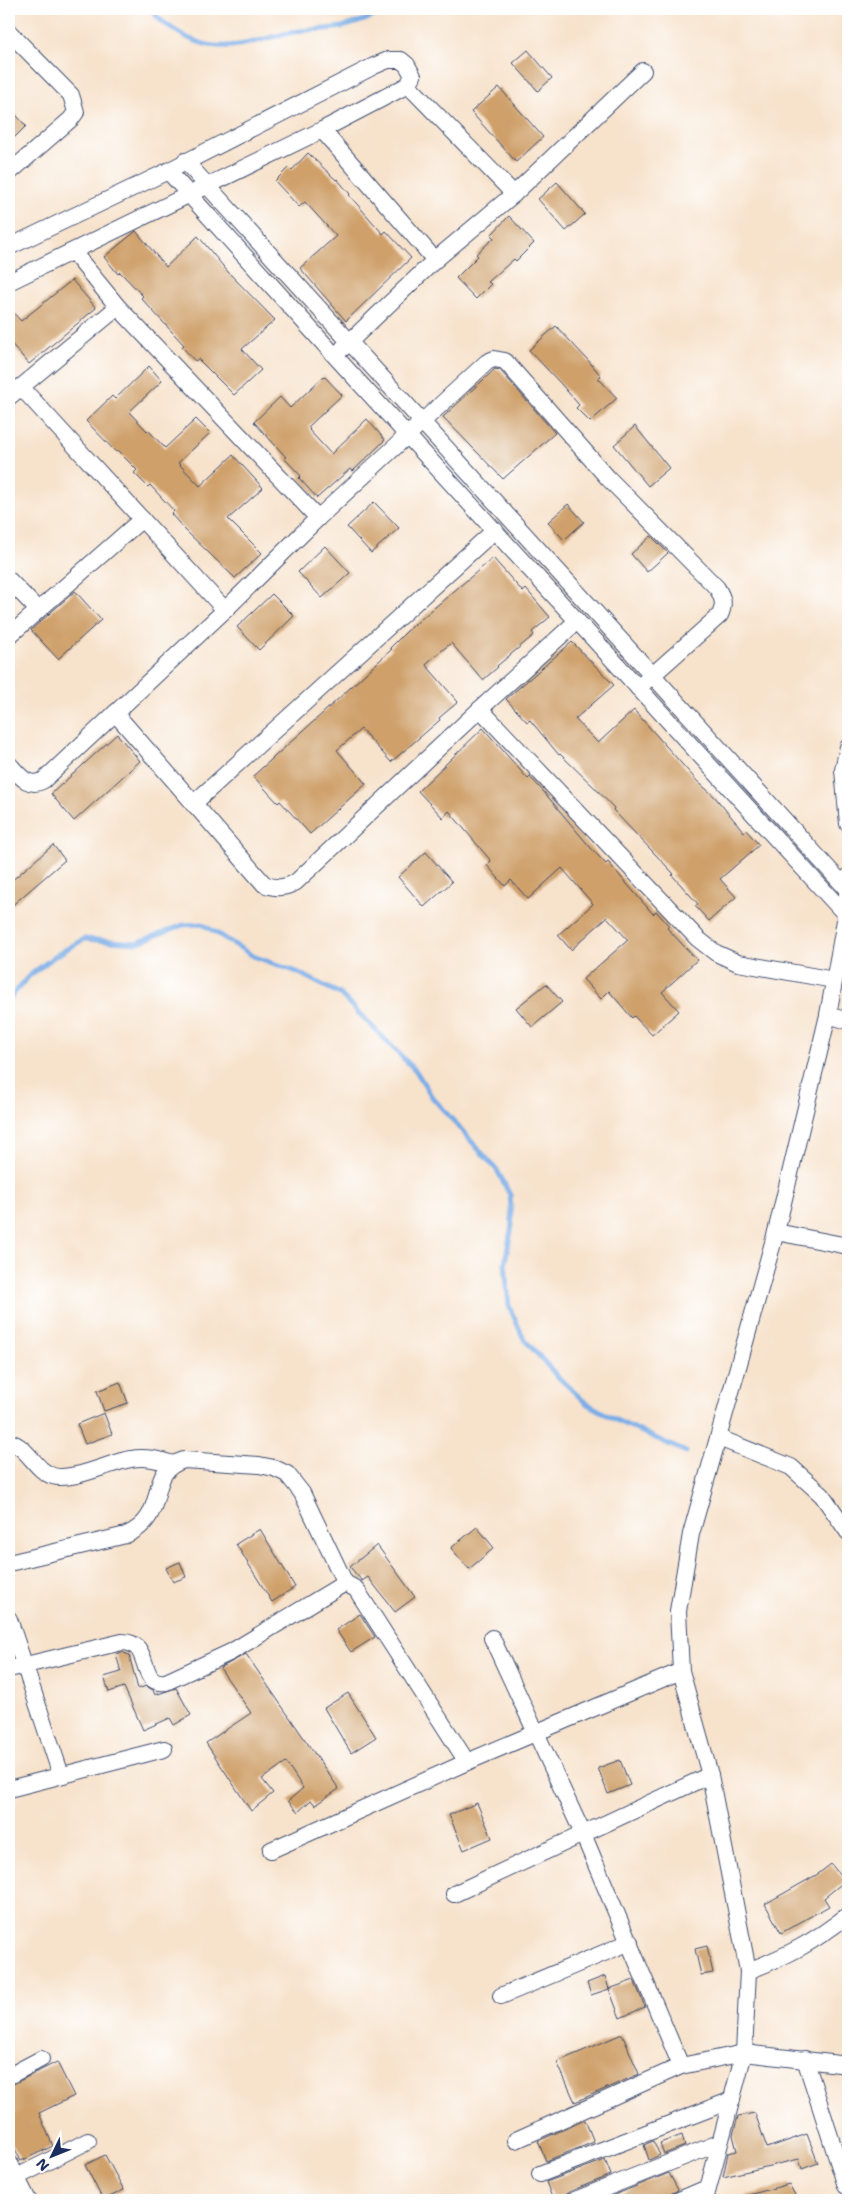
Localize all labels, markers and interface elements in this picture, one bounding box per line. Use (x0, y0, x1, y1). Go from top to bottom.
north arrow (28, 2132, 78, 2182)
text: N (32, 2155, 53, 2175)

